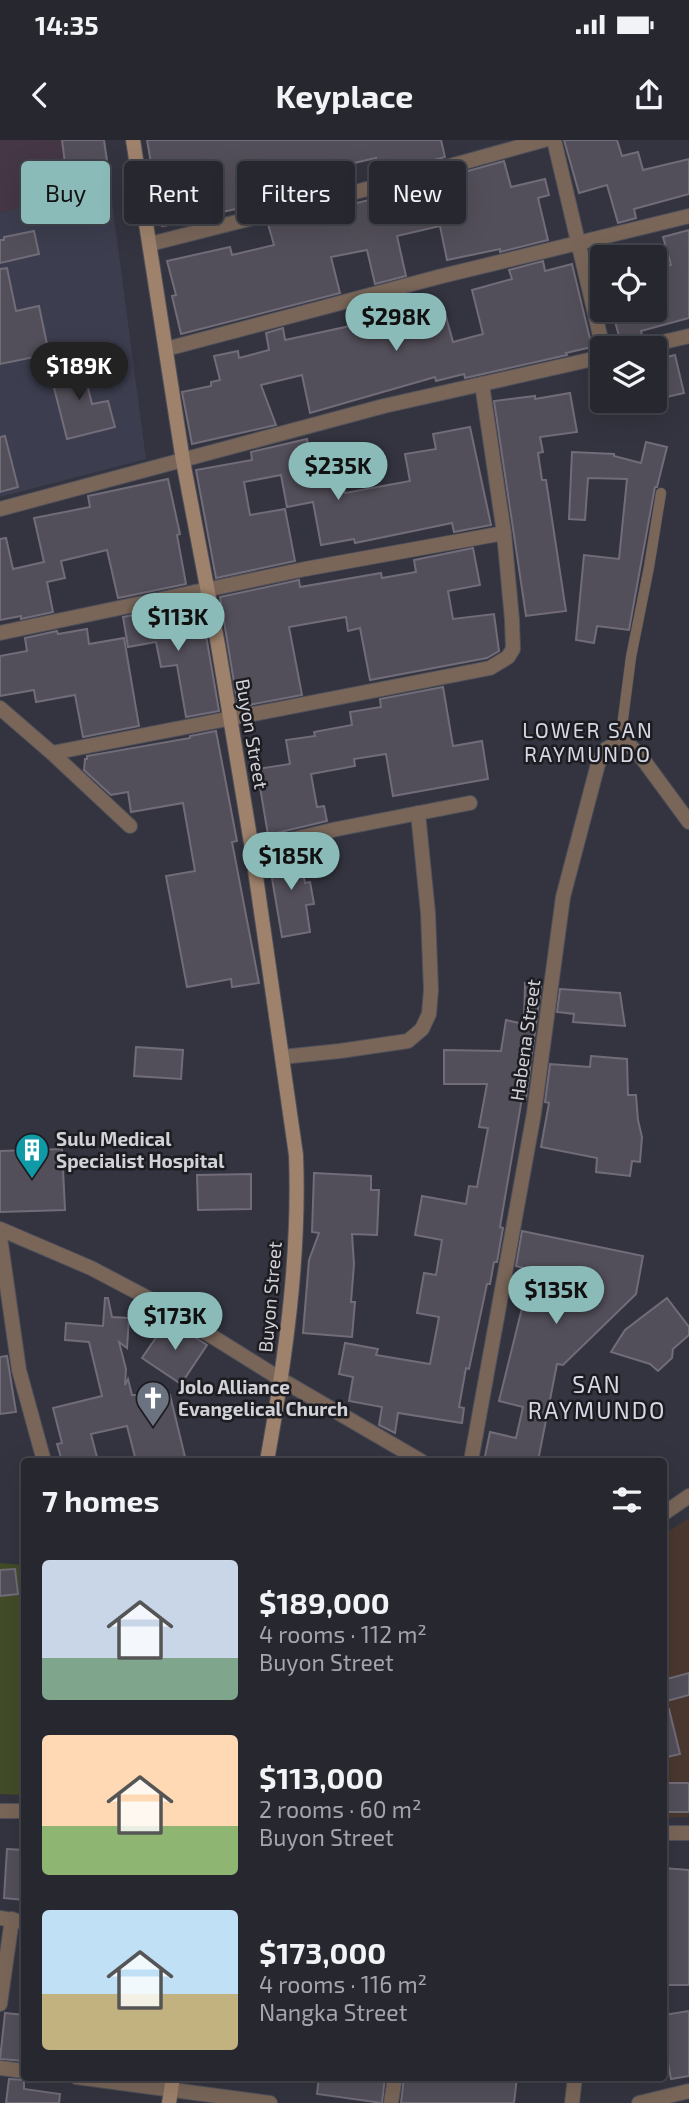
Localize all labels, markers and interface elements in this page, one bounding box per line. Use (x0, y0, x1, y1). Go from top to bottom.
text: 14:35 (35, 9, 99, 40)
icon: back (21, 76, 59, 114)
text: Keyplace (276, 76, 413, 114)
icon: share (630, 76, 668, 114)
chip: Buy (21, 161, 110, 224)
chip: Rent (124, 161, 223, 224)
chip: Filters (237, 161, 355, 224)
chip: New (369, 161, 466, 224)
map controls (590, 245, 667, 413)
button: locate (590, 245, 667, 322)
pin: $298K (347, 294, 445, 353)
text: $298K (361, 302, 431, 330)
button: layers (590, 336, 667, 413)
pin: $189K (30, 342, 128, 402)
text: $189K (46, 351, 112, 379)
pin: $235K (289, 442, 387, 502)
text: $235K (304, 451, 372, 479)
pin: $113K (129, 594, 227, 653)
text: $113K (148, 602, 208, 630)
street label: Buyon Street (231, 677, 273, 791)
district label: LOWER SAN RAYMUNDO (522, 717, 654, 766)
pin: $185K (242, 832, 340, 892)
text: $185K (259, 841, 323, 869)
street label: Habena Street (505, 978, 544, 1102)
place label: Sulu Medical Specialist Hospital (56, 1127, 225, 1172)
building icon: Sulu Medical Specialist Hospital (13, 1131, 51, 1180)
street label: Buyon Street (253, 1240, 286, 1353)
pin: $135K (507, 1266, 605, 1326)
text: $135K (524, 1275, 588, 1303)
pin: $173K (126, 1292, 224, 1352)
text: $173K (143, 1301, 207, 1329)
district label: SAN RAYMUNDO (528, 1370, 666, 1424)
place label: Jolo Alliance Evangelical Church (178, 1375, 348, 1420)
church icon: Jolo Alliance Evangelical Church (134, 1379, 172, 1428)
icon: filters (608, 1481, 646, 1519)
text: 7 homes (42, 1482, 159, 1518)
text: $189,000 (259, 1584, 390, 1620)
icon: home (98, 1588, 182, 1672)
text: 4 rooms · 112 m² (259, 1620, 427, 1648)
text: Buyon Street (259, 1648, 394, 1676)
text: $113,000 (259, 1759, 383, 1795)
icon: home (98, 1763, 182, 1847)
text: 2 rooms · 60 m² (259, 1795, 421, 1823)
text: Buyon Street (259, 1823, 394, 1851)
text: $173,000 (259, 1934, 386, 1970)
icon: home (98, 1938, 182, 2022)
text: 4 rooms · 116 m² (259, 1970, 427, 1998)
text: Nangka Street (259, 1998, 407, 2026)

